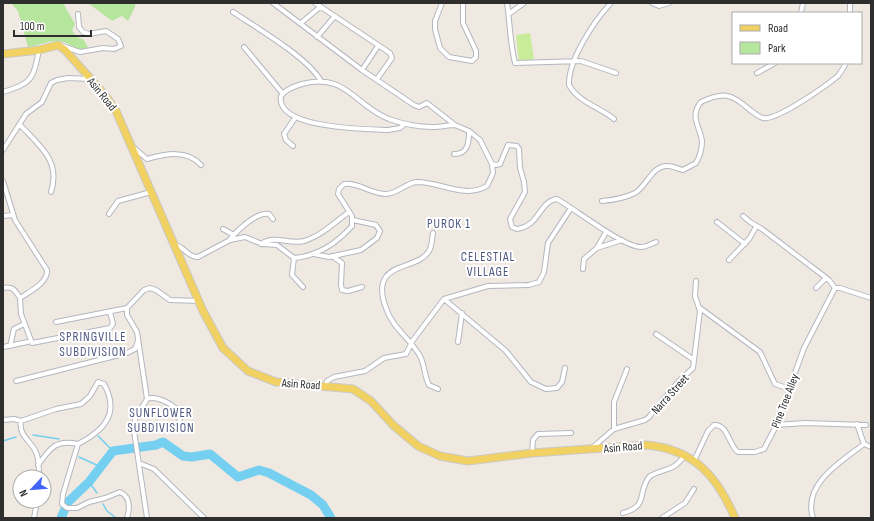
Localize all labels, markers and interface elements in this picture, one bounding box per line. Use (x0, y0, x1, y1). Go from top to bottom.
scale bar (14, 12, 91, 38)
legend (732, 12, 862, 64)
text: 100 m (20, 19, 45, 34)
text: Road (768, 21, 788, 36)
text: Park (768, 41, 786, 56)
street label: Asin Road (83, 74, 120, 114)
district label: PUROK 1 (427, 216, 471, 232)
district label: CELESTIAL VILLAGE (461, 249, 515, 280)
district label: SPRINGVILLE SUBDIVISION (59, 329, 127, 360)
street label: Narra Street (648, 371, 693, 418)
street label: Pine Tree Alley (768, 372, 803, 431)
street label: Asin Road (280, 376, 321, 393)
district label: SUNFLOWER SUBDIVISION (127, 405, 195, 436)
street label: Asin Road (602, 438, 643, 457)
north arrow (12, 469, 52, 509)
text: N (16, 488, 31, 499)

